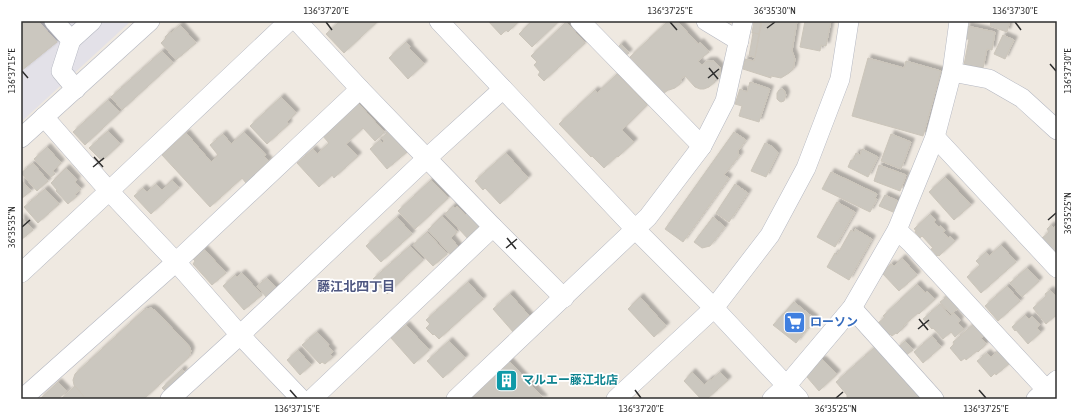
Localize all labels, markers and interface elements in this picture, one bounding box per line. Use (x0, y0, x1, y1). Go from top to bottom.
text: 136°37'20"E (304, 5, 349, 16)
text: 136°37'25"E (648, 5, 693, 16)
text: 36°35'30"N (754, 5, 796, 16)
text: 136°37'30"E (993, 5, 1038, 16)
text: 136°37'15"E (6, 48, 17, 93)
text: 136°37'30"E (1062, 48, 1073, 93)
text: 36°35'25"N (1062, 192, 1073, 234)
text: 36°35'35"N (6, 206, 17, 248)
district label: 藤江北四丁目 (317, 279, 395, 294)
supermarket icon: ローソン (781, 309, 807, 335)
place label: ローソン (810, 315, 858, 329)
building icon: マルエー藤江北店 (494, 367, 520, 393)
place label: マルエー藤江北店 (522, 373, 618, 387)
text: 136°37'15"E (275, 403, 320, 414)
text: 136°37'20"E (619, 403, 664, 414)
text: 36°35'25"N (815, 403, 857, 414)
text: 136°37'25"E (964, 403, 1009, 414)

